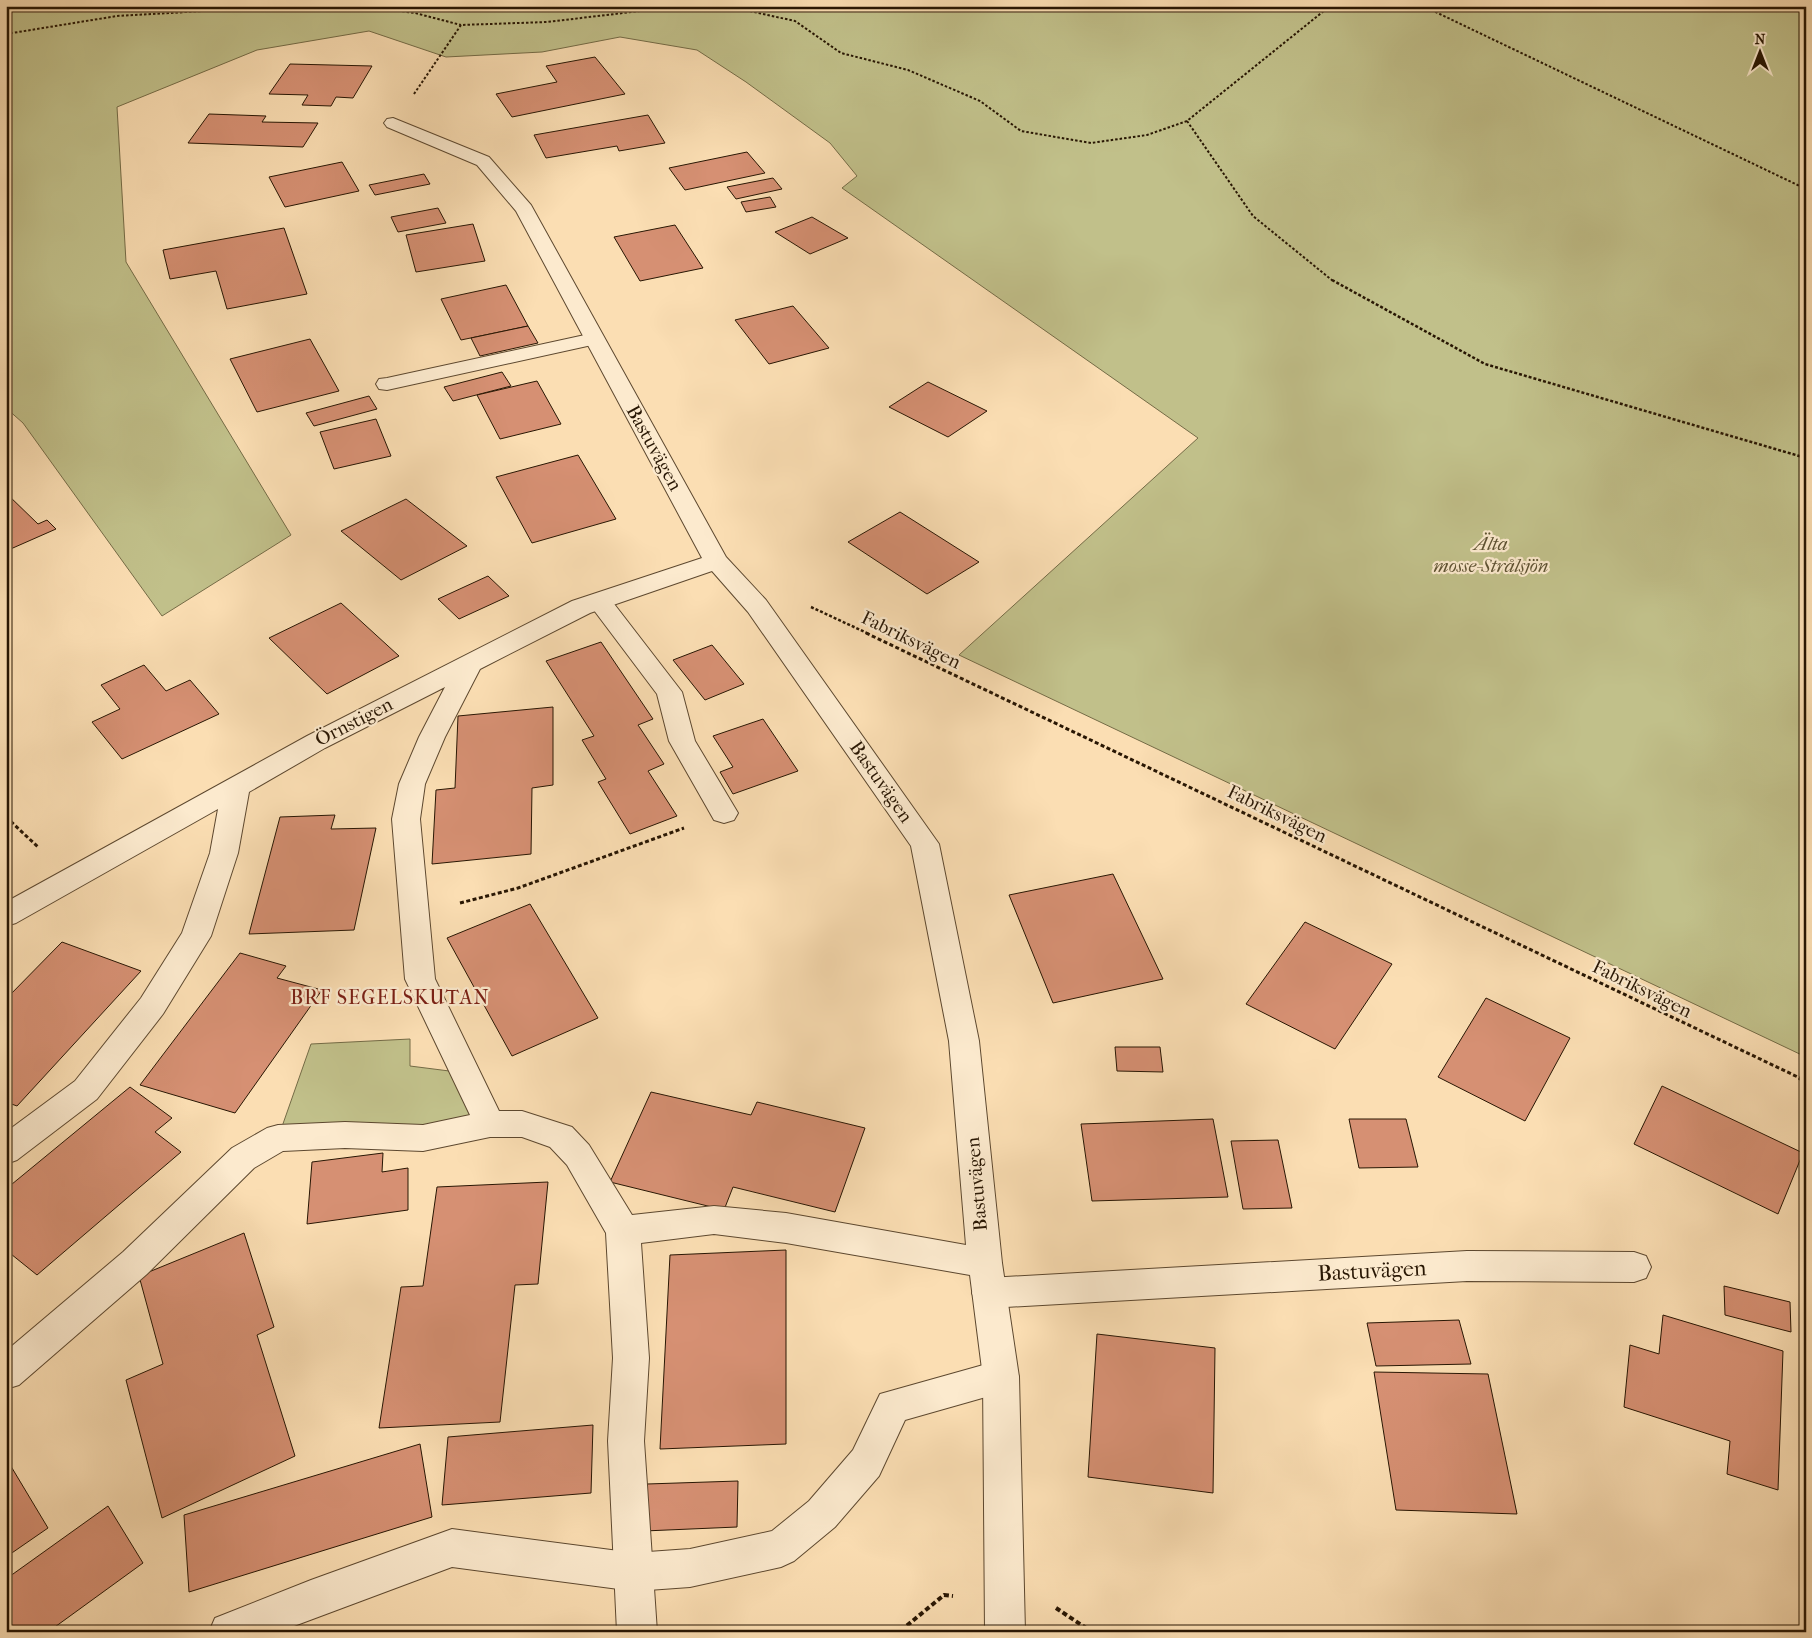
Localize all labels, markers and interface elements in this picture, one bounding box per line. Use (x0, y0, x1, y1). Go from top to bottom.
north arrow (1734, 28, 1784, 78)
text: N (1755, 31, 1766, 48)
street label: Bastuvägen (622, 401, 686, 495)
park label: Älta mosse-Strålsjön (1434, 532, 1548, 577)
street label: Fabriksvägen (858, 606, 964, 674)
street label: Örnstigen (312, 693, 396, 751)
street label: Bastuvägen (845, 737, 917, 827)
street label: Fabriksvägen (1224, 780, 1330, 848)
street label: Fabriksvägen (1589, 955, 1695, 1023)
district label: BRF SEGELSKUTAN (290, 986, 490, 1009)
street label: Bastuvägen (962, 1136, 992, 1232)
street label: Bastuvägen (1317, 1255, 1427, 1287)

